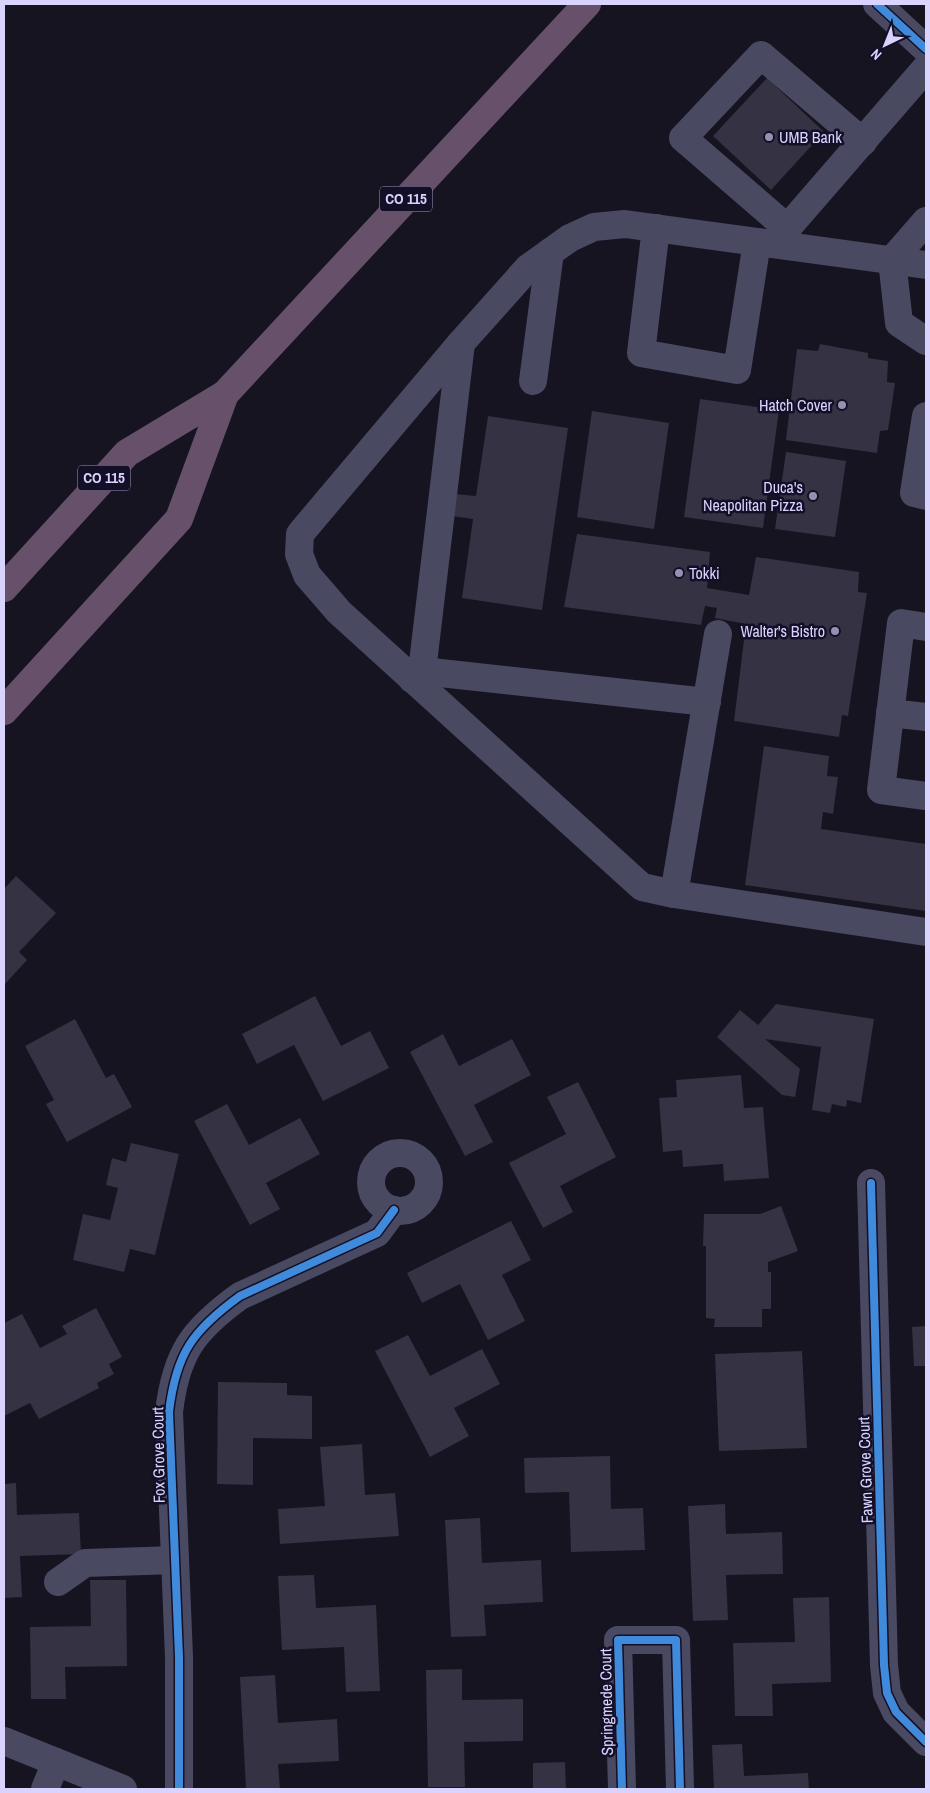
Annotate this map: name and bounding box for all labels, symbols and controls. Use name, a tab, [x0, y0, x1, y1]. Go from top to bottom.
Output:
north arrow	[860, 20, 910, 70]
text: N	[867, 45, 885, 64]
place label: UMB Bank	[779, 126, 842, 148]
marker: UMB Bank	[763, 131, 775, 143]
road number: CO 115	[380, 186, 432, 212]
place label: Hatch Cover	[759, 394, 833, 416]
marker: Hatch Cover	[836, 399, 848, 411]
road number: CO 115	[78, 466, 130, 490]
place label: Duca's Neapolitan Pizza	[703, 476, 804, 516]
marker: Duca's Neapolitan Pizza	[807, 490, 819, 502]
place label: Tokki	[689, 562, 720, 584]
marker: Tokki	[673, 567, 685, 579]
place label: Walter's Bistro	[741, 620, 825, 642]
marker: Walter's Bistro	[829, 625, 841, 637]
street label: Fox Grove Court	[146, 1406, 170, 1503]
street label: Fawn Grove Court	[852, 1416, 878, 1524]
street label: Springmede Court	[594, 1648, 618, 1756]

